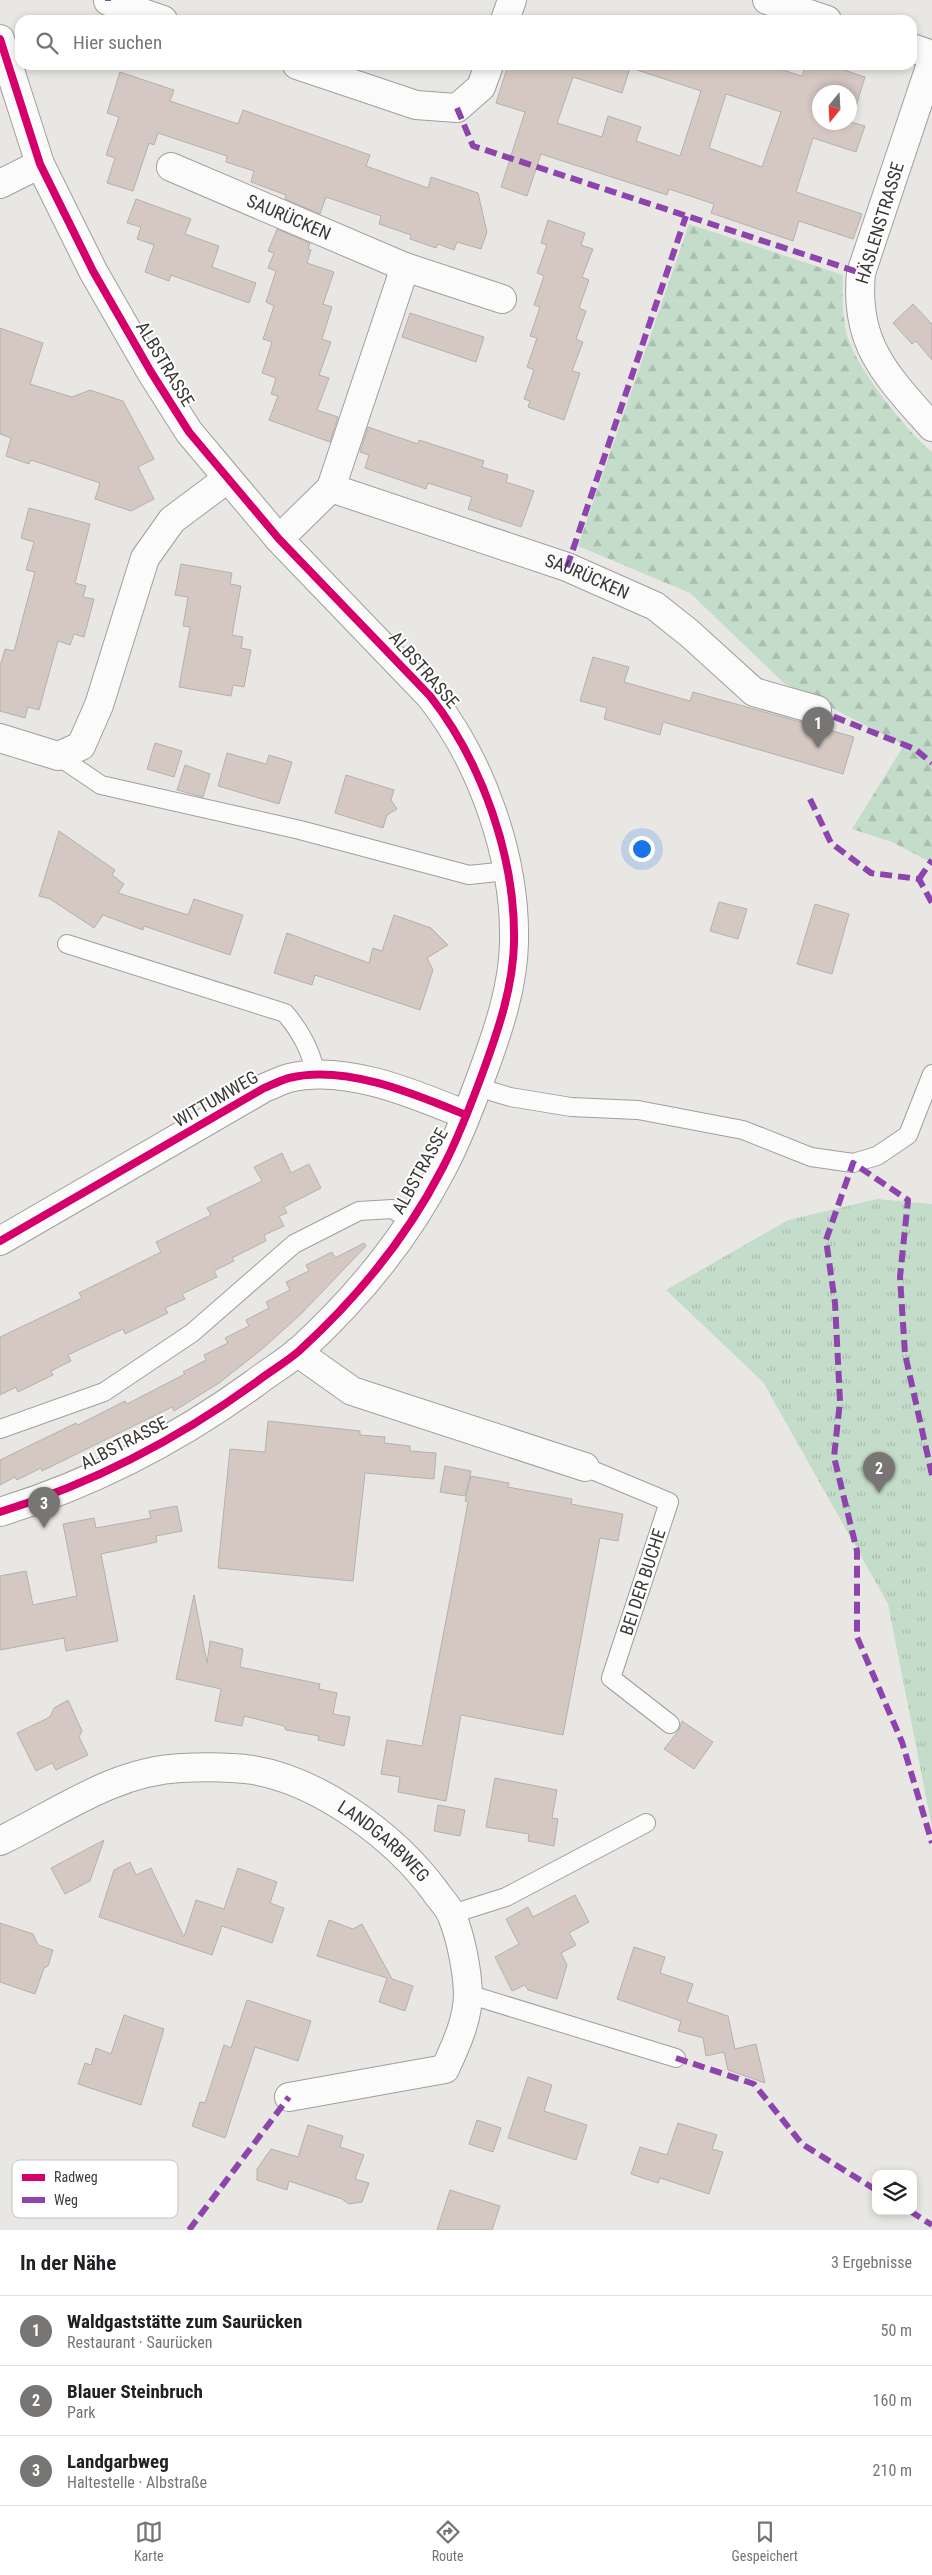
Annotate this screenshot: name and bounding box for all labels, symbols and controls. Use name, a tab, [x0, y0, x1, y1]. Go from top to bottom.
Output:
search box	[15, 15, 917, 70]
icon: search	[33, 29, 61, 57]
text: Hier suchen	[73, 31, 162, 54]
north arrow	[812, 85, 857, 130]
street label: HÄSLENSTRASSE	[851, 160, 908, 286]
street label: SAURÜCKEN	[244, 190, 334, 244]
street label: ALBSTRASSE	[132, 318, 199, 410]
street label: SAURÜCKEN	[542, 549, 633, 603]
street label: ALBSTRASSE	[385, 627, 464, 712]
pin: 1	[802, 707, 834, 748]
your location	[629, 836, 655, 862]
street label: WITTUMWEG	[170, 1066, 262, 1131]
street label: ALBSTRASSE	[387, 1124, 452, 1217]
street label: ALBSTRASSE	[77, 1412, 171, 1473]
pin: 2	[863, 1452, 895, 1493]
pin: 3	[28, 1487, 60, 1528]
street label: BEI DER BUCHE	[615, 1526, 670, 1638]
street label: LANDGARBWEG	[334, 1796, 434, 1886]
legend	[12, 2160, 178, 2218]
text: Radweg	[54, 2169, 98, 2185]
map controls	[872, 2170, 917, 2215]
button: layers	[872, 2170, 917, 2215]
text: Weg	[54, 2192, 78, 2208]
text: In der Nähe	[20, 2251, 116, 2275]
text: 3 Ergebnisse	[831, 2253, 912, 2272]
text: Waldgaststätte zum Saurücken	[67, 2310, 302, 2333]
text: 1	[32, 2321, 40, 2340]
text: 50 m	[880, 2321, 912, 2340]
text: Restaurant · Saurücken	[67, 2333, 212, 2352]
text: Blauer Steinbruch	[67, 2380, 203, 2403]
text: 2	[32, 2391, 40, 2410]
text: 160 m	[873, 2391, 912, 2410]
text: Park	[67, 2403, 96, 2422]
text: Landgarbweg	[67, 2450, 169, 2473]
text: 3	[32, 2461, 40, 2480]
text: 210 m	[873, 2461, 912, 2480]
text: Haltestelle · Albstraße	[67, 2473, 207, 2492]
tab: Karte	[134, 2518, 164, 2564]
tab: Route	[432, 2518, 464, 2564]
tab: Gespeichert	[732, 2518, 798, 2564]

